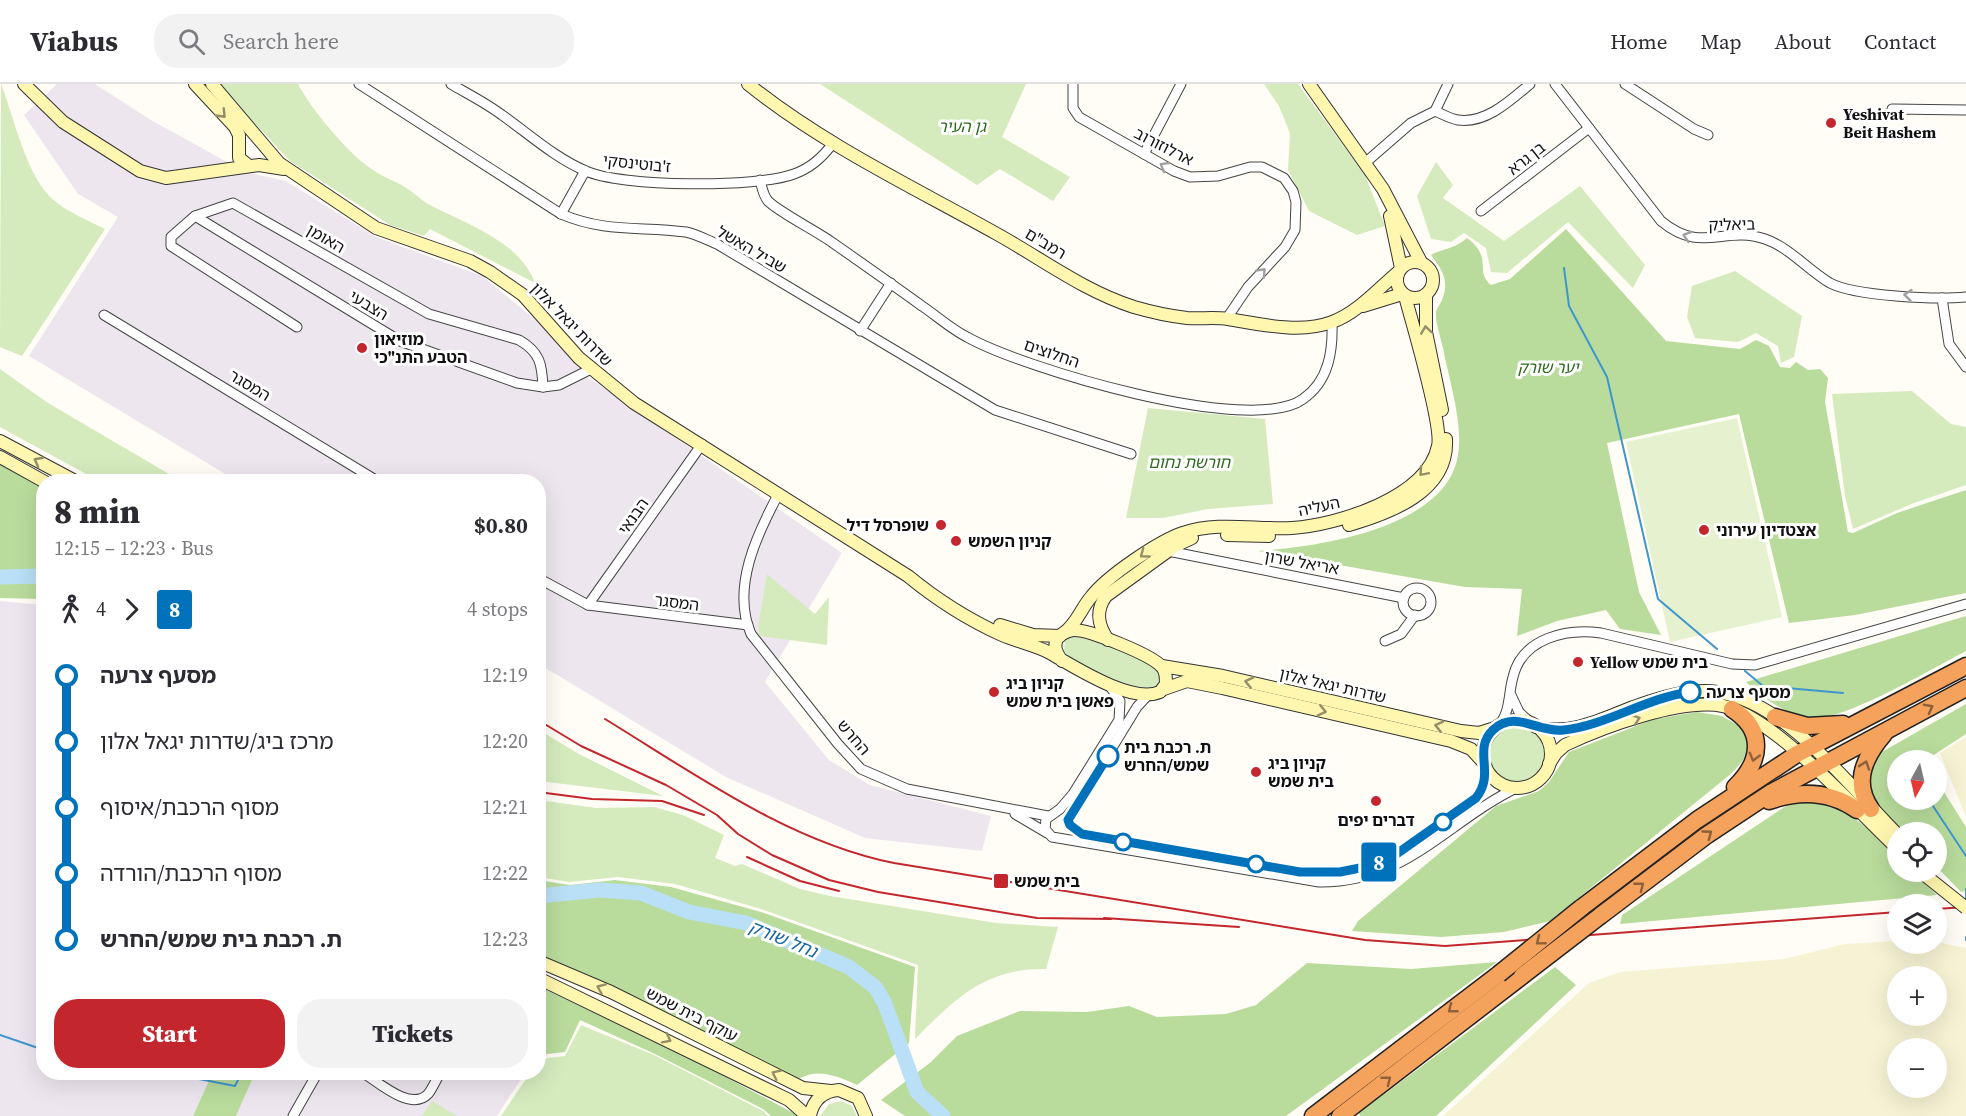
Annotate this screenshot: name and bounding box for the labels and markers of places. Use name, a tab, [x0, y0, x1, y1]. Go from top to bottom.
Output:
place label: Yeshivat Beit Hashem	[1843, 103, 1937, 143]
marker: Yeshivat Beit Hashem	[1824, 116, 1838, 130]
place label: מוזיאון הטבע התנ"כי	[374, 328, 468, 368]
marker: מוזיאון הטבע התנ"כי	[355, 341, 369, 355]
place label: שופרסל דיל	[847, 514, 929, 536]
marker: שופרסל דיל	[934, 518, 948, 532]
place label: אצטדיון עירוני	[1716, 519, 1817, 541]
marker: אצטדיון עירוני	[1697, 523, 1711, 537]
place label: קניון השמש	[968, 530, 1052, 552]
marker: קניון השמש	[949, 534, 963, 548]
place label: Yellow בית שמש	[1590, 651, 1708, 673]
marker: Yellow בית שמש	[1571, 655, 1585, 669]
place label: קניון ביג פאשן בית שמש	[1006, 672, 1114, 712]
marker: מסעף צרעה	[1679, 681, 1701, 703]
place label: מסעף צרעה	[1706, 681, 1790, 703]
marker: קניון ביג פאשן בית שמש	[987, 685, 1001, 699]
place label: ת. רכבת בית שמש/החרש	[1124, 736, 1211, 776]
marker: ת. רכבת בית שמש/החרש	[1097, 745, 1119, 767]
place label: קניון ביג בית שמש	[1268, 752, 1334, 792]
marker: קניון ביג בית שמש	[1249, 765, 1263, 779]
marker: דברים יפים	[1369, 794, 1383, 808]
place label: דברים יפים	[1337, 809, 1415, 831]
unlabelled marker	[1434, 813, 1452, 831]
unlabelled marker	[1114, 833, 1132, 851]
unlabelled marker	[1247, 855, 1265, 873]
place label: בית שמש	[1014, 870, 1080, 892]
marker: בית שמש	[992, 872, 1010, 890]

